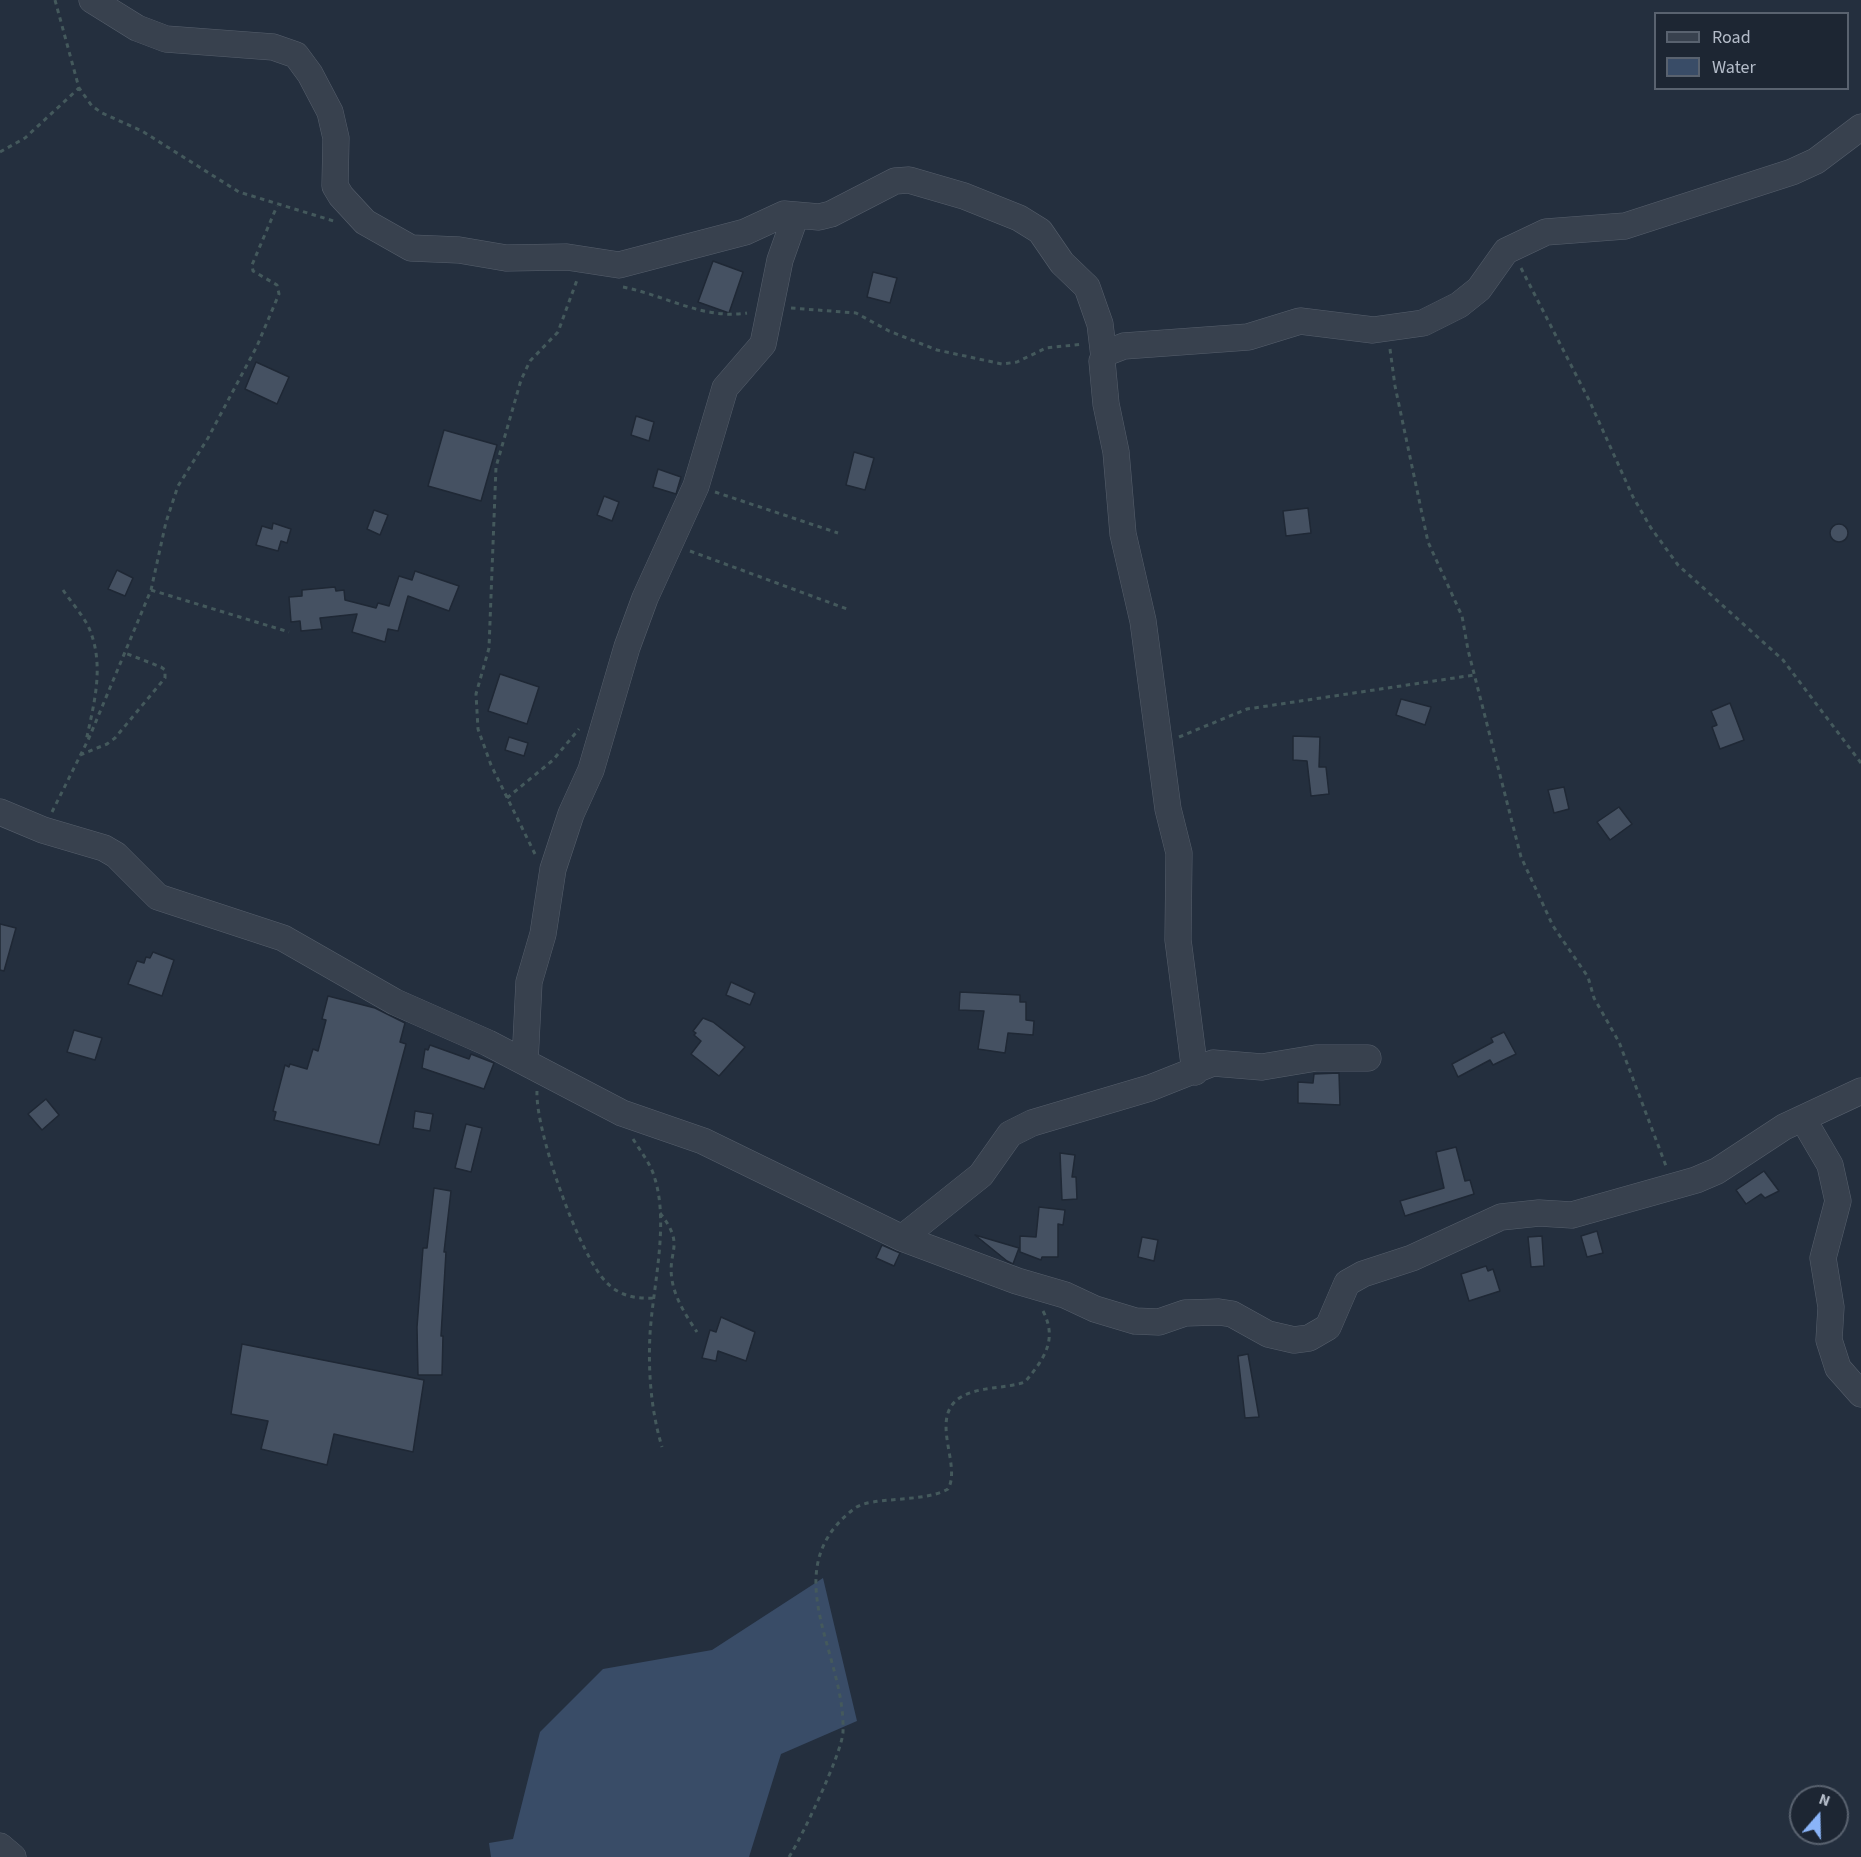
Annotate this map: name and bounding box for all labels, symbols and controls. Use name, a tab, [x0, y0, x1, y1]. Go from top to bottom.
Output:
legend	[1654, 12, 1849, 90]
text: Road	[1712, 25, 1751, 50]
text: Water	[1712, 55, 1756, 80]
north arrow	[1789, 1785, 1849, 1845]
text: N	[1816, 1788, 1833, 1812]

